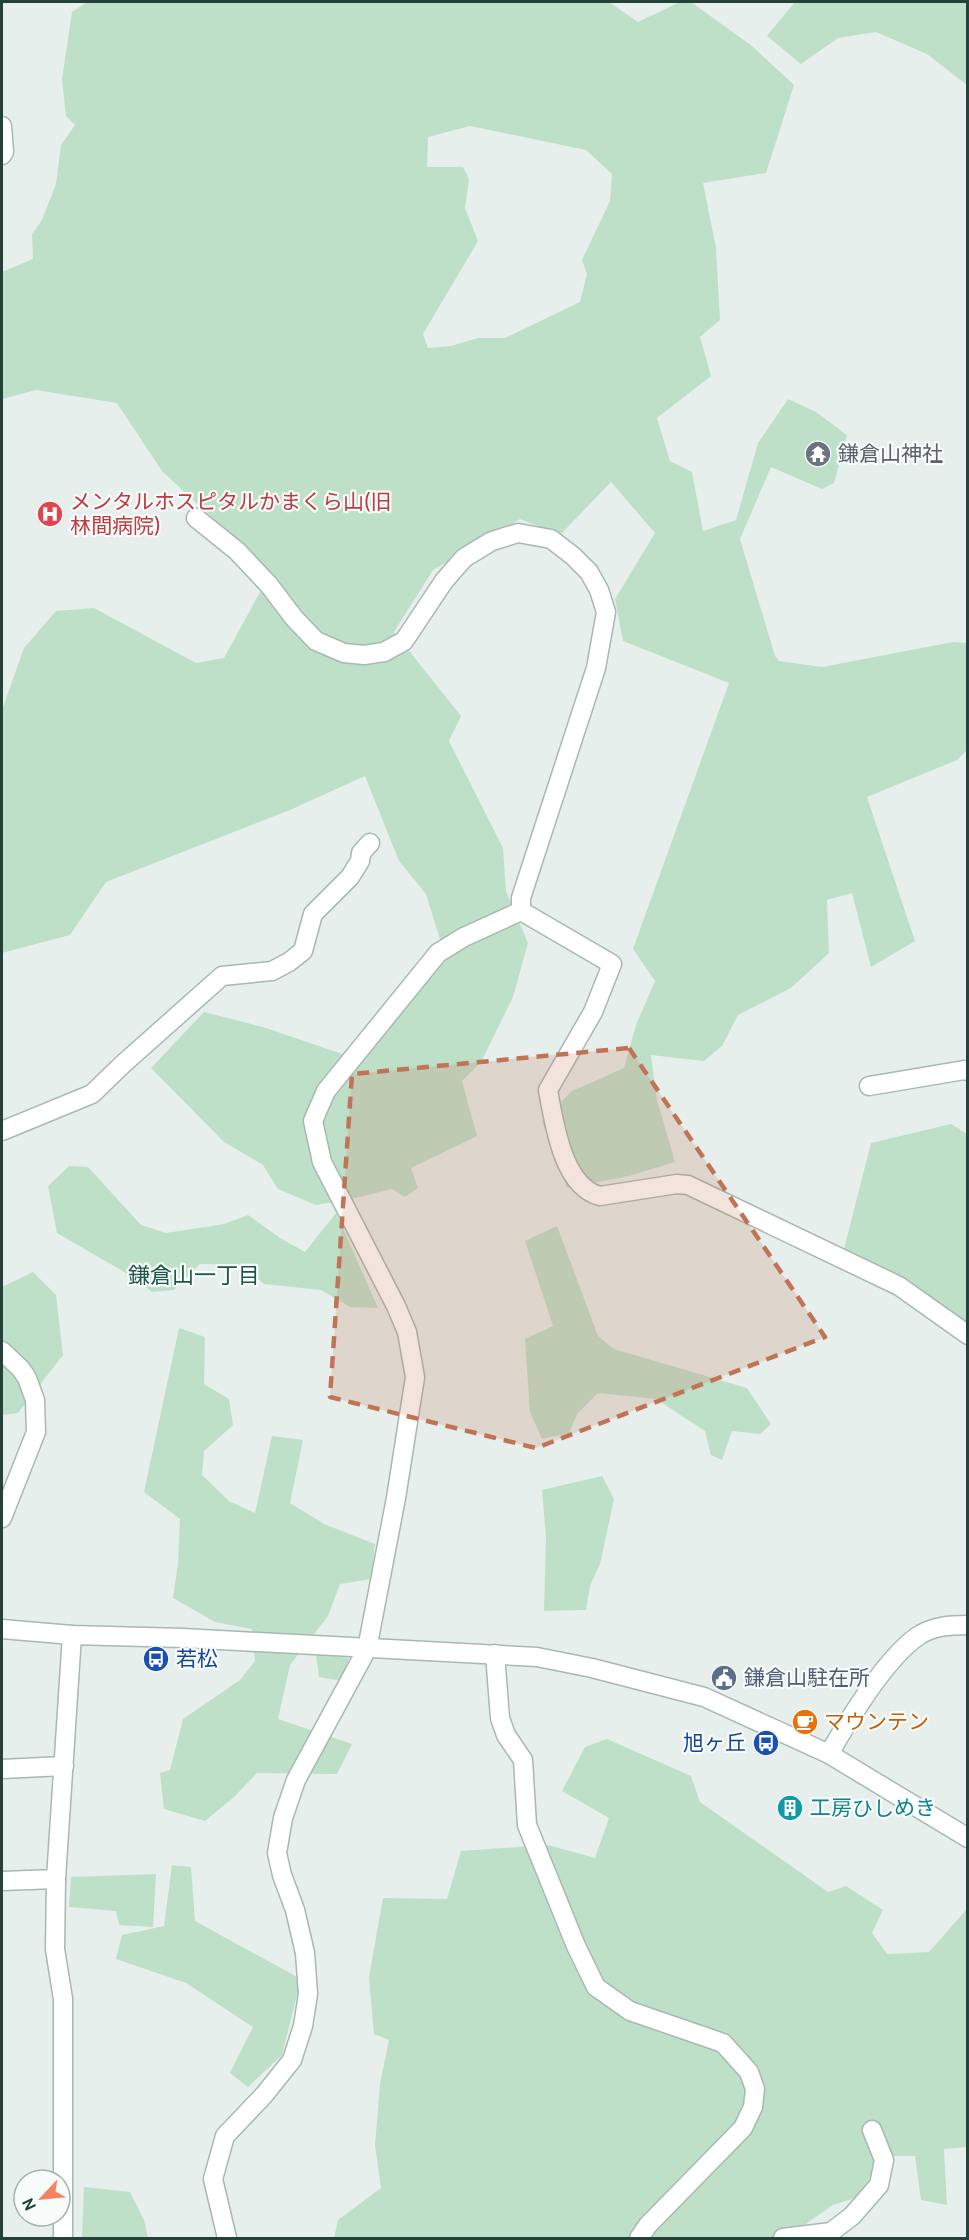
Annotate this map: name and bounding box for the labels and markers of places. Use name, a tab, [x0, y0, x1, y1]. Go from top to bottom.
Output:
temple icon: 鎌倉山神社	[803, 439, 833, 469]
place label: 鎌倉山神社	[838, 441, 943, 466]
place label: メンタルホスピタルかまくら山(旧 林間病院)	[70, 489, 392, 538]
hospital icon: メンタルホスピタルかまくら山(旧 林間病院)	[35, 499, 65, 529]
bus stop icon: 若松	[141, 1644, 171, 1674]
place label: 若松	[176, 1646, 218, 1671]
public building icon: 鎌倉山駐在所	[709, 1663, 739, 1693]
place label: 鎌倉山駐在所	[744, 1665, 870, 1690]
cafe icon: マウンテン	[790, 1707, 820, 1737]
place label: マウンテン	[824, 1709, 929, 1734]
bus stop icon: 旭ヶ丘	[751, 1728, 781, 1758]
place label: 旭ヶ丘	[683, 1730, 746, 1755]
building icon: 工房ひしめき	[775, 1793, 805, 1823]
place label: 工房ひしめき	[810, 1795, 936, 1820]

